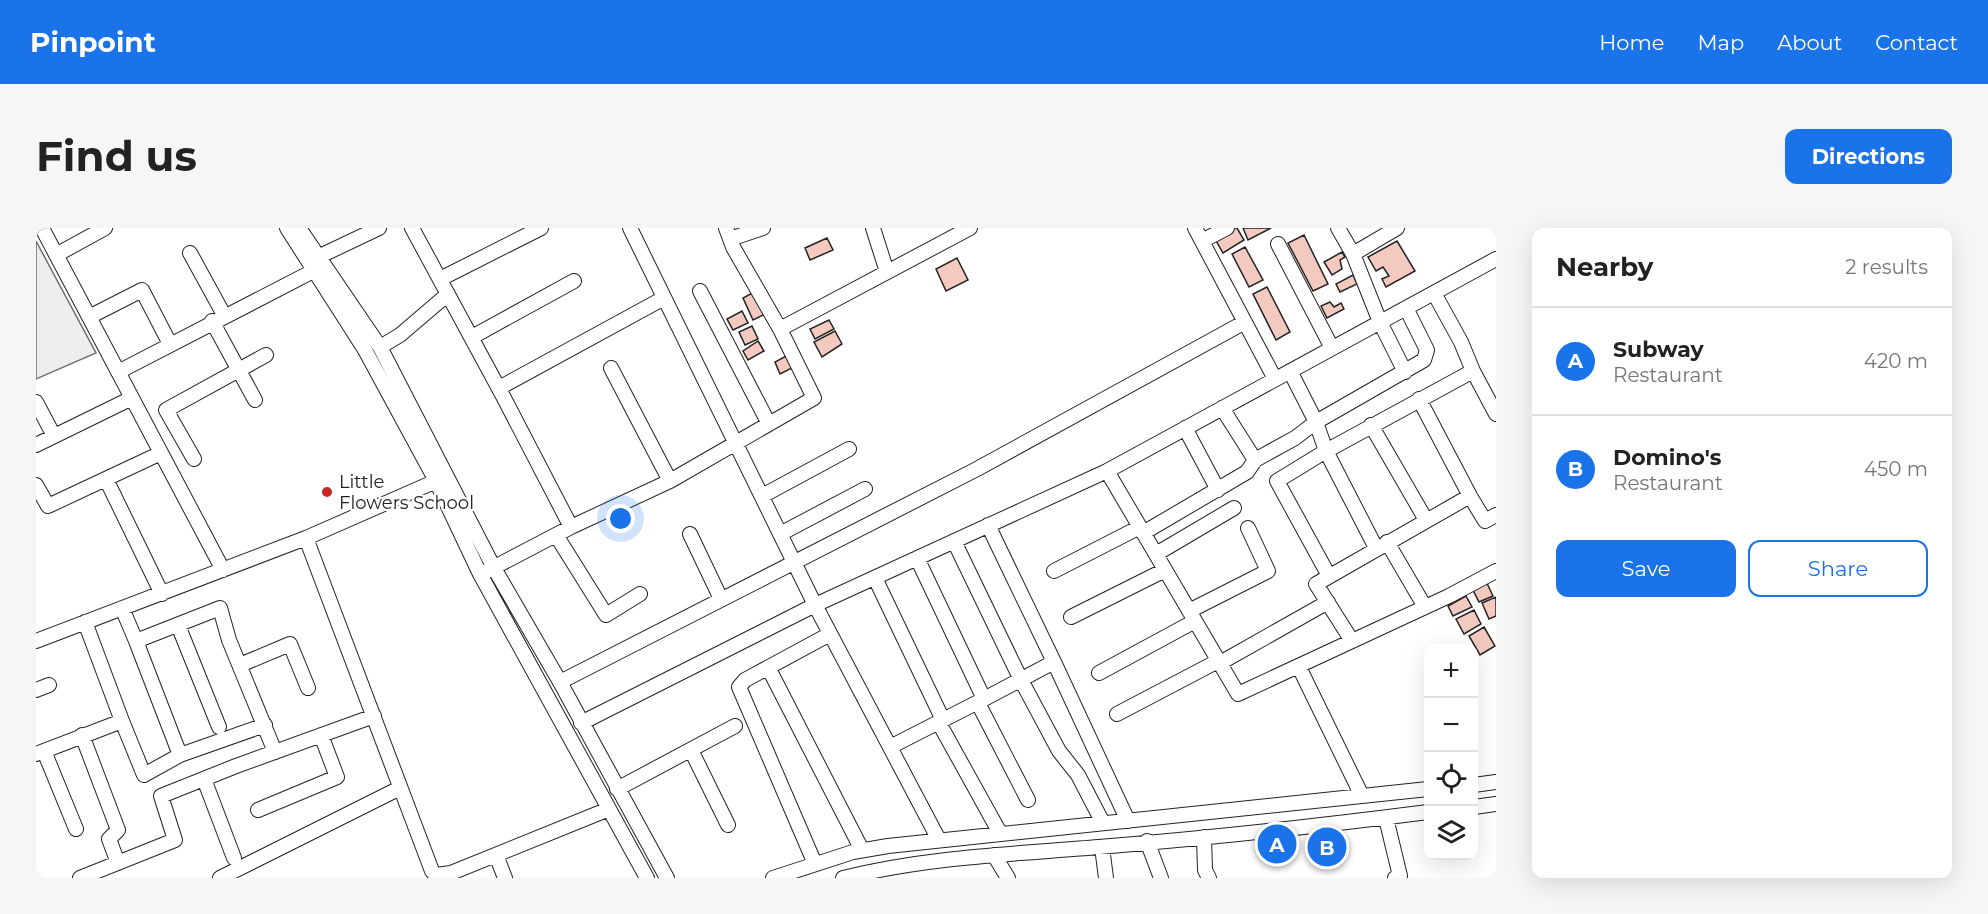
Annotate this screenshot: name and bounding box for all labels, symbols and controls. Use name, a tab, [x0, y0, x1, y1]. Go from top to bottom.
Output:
text: Pinpoint	[30, 25, 156, 59]
text: Home	[1599, 30, 1664, 55]
text: Map	[1697, 30, 1744, 55]
text: About	[1777, 30, 1842, 55]
text: Contact	[1875, 30, 1958, 55]
button: Directions	[1785, 129, 1952, 184]
text: Find us	[36, 130, 197, 182]
text: Nearby	[1556, 251, 1653, 283]
text: 2 results	[1845, 255, 1928, 279]
text: Subway	[1613, 336, 1704, 363]
text: A	[1568, 349, 1583, 373]
text: 420 m	[1864, 349, 1928, 373]
text: Restaurant	[1613, 363, 1723, 387]
text: Domino's	[1613, 444, 1721, 471]
text: B	[1568, 457, 1583, 481]
text: 450 m	[1864, 457, 1928, 481]
place label: Little Flowers School	[339, 471, 474, 514]
text: Restaurant	[1613, 471, 1723, 495]
marker: Little Flowers School	[320, 485, 334, 499]
your location	[606, 504, 635, 533]
button: Save	[1556, 540, 1736, 597]
button: Share	[1748, 540, 1928, 597]
map controls	[1424, 644, 1478, 860]
button: +	[1424, 644, 1478, 698]
button: −	[1424, 698, 1478, 752]
button: locate	[1424, 752, 1478, 806]
button: layers	[1424, 806, 1478, 860]
pin: A	[1258, 822, 1296, 866]
pin: B	[1308, 824, 1346, 870]

